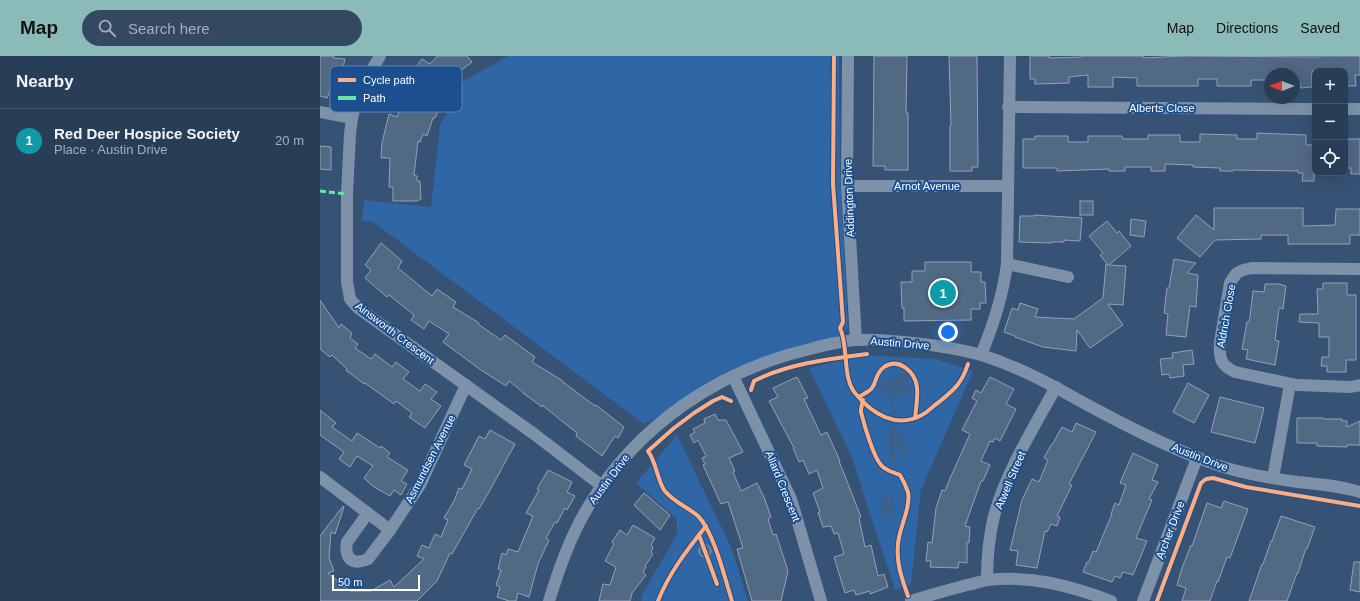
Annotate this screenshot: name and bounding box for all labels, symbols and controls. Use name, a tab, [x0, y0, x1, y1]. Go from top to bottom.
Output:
search box	[82, 10, 362, 46]
text: Map	[20, 17, 58, 38]
icon: search	[96, 17, 118, 39]
text: Search here	[128, 20, 210, 37]
text: Map	[1167, 20, 1194, 36]
text: Directions	[1216, 20, 1278, 36]
text: Saved	[1300, 20, 1340, 36]
legend	[330, 66, 462, 112]
north arrow	[1264, 68, 1300, 104]
map controls	[1312, 68, 1348, 176]
button: +	[1312, 68, 1348, 104]
text: Nearby	[16, 72, 74, 91]
text: Cycle path	[363, 74, 415, 86]
text: Path	[363, 92, 386, 104]
street label: Alberts Close	[1129, 102, 1195, 114]
button: −	[1312, 104, 1348, 140]
text: Red Deer Hospice Society	[54, 125, 240, 142]
text: 1	[25, 133, 33, 148]
text: 20 m	[275, 133, 304, 148]
button: locate	[1312, 140, 1348, 176]
text: Place · Austin Drive	[54, 142, 167, 157]
street label: Addington Drive	[842, 159, 856, 237]
street label: Arnot Avenue	[894, 180, 960, 192]
pin: 1	[930, 278, 956, 308]
street label: Aldrich Close	[1214, 283, 1238, 349]
street label: Ainsworth Crescent	[353, 300, 437, 366]
your location	[938, 322, 958, 342]
street label: Austin Drive	[870, 334, 930, 352]
street label: Asmundsen Avenue	[402, 413, 458, 505]
street label: Austin Drive	[1170, 441, 1230, 473]
street label: Allard Crescent	[763, 449, 803, 523]
street label: Atwell Street	[992, 449, 1028, 511]
street label: Austin Drive	[586, 452, 632, 506]
street label: Archer Drive	[1153, 499, 1187, 561]
scale bar	[332, 573, 420, 592]
text: 50 m	[338, 576, 362, 588]

